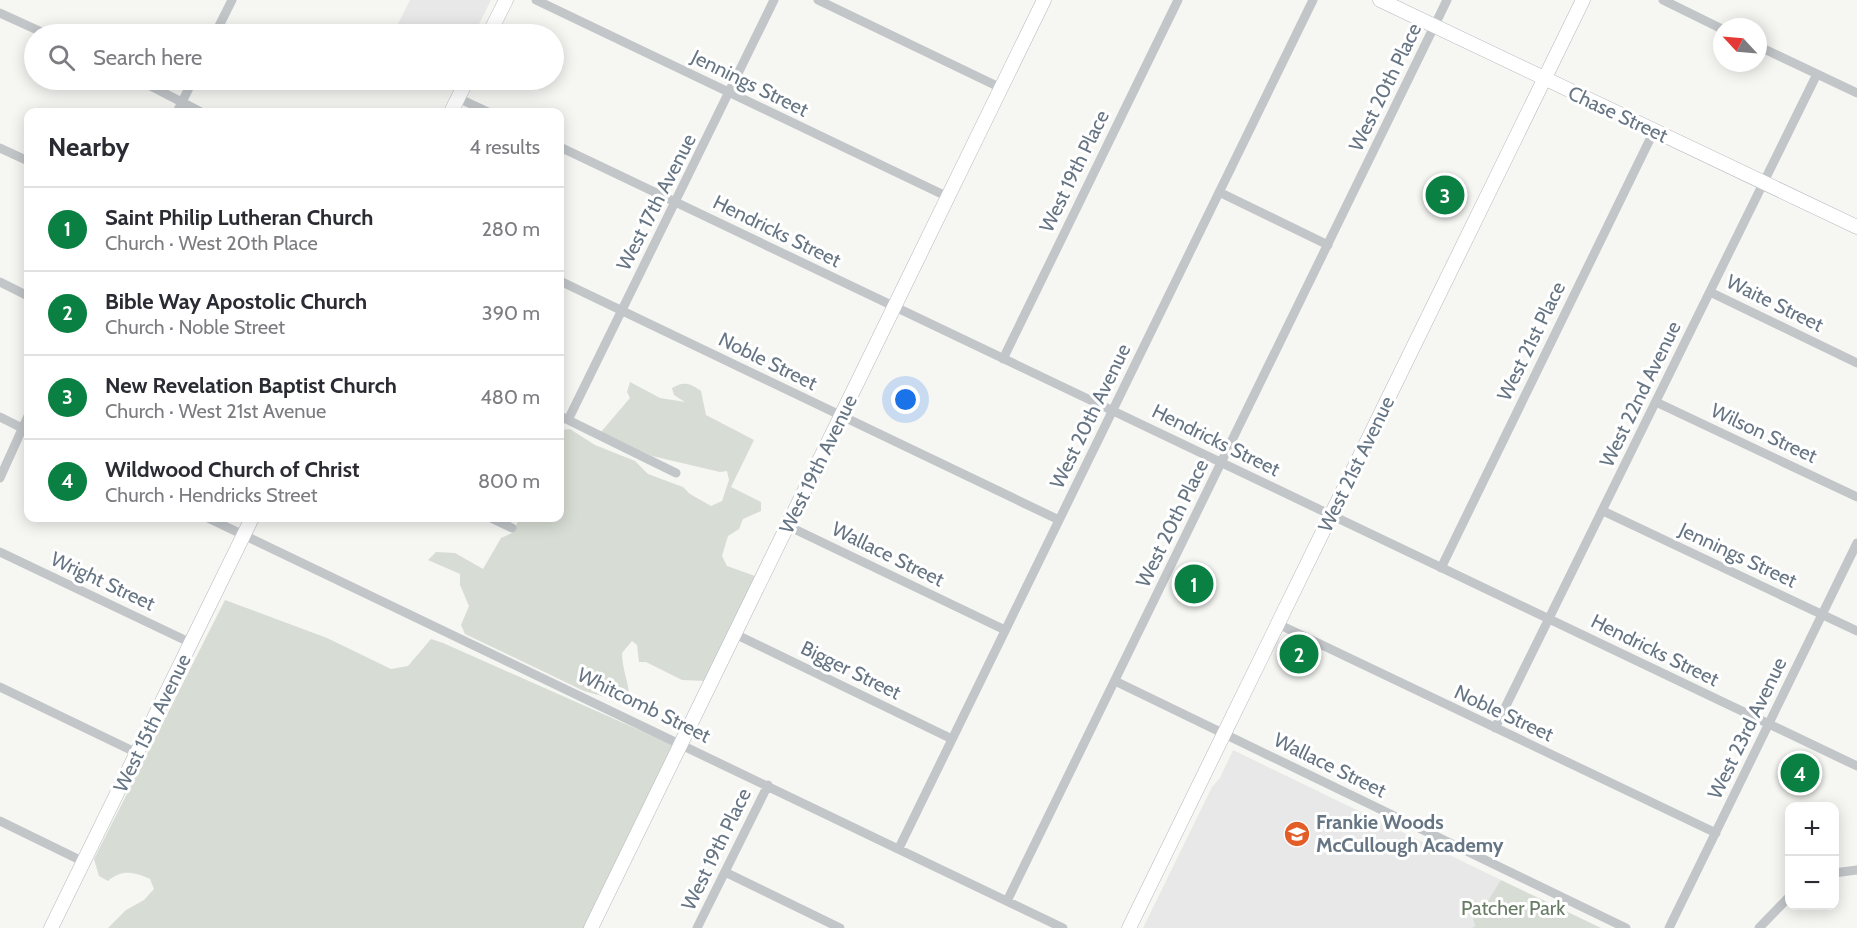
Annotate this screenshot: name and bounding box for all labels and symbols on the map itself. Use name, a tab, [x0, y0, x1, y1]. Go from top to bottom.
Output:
north arrow	[1713, 18, 1767, 72]
street label: West 20th Place	[1344, 19, 1426, 155]
street label: Jennings Street	[687, 44, 813, 122]
street label: Chase Street	[1564, 80, 1672, 148]
street label: West 19th Place	[1034, 106, 1114, 236]
street label: West 17th Avenue	[611, 130, 701, 274]
pin: 3	[1426, 172, 1464, 218]
street label: Hendricks Street	[709, 190, 845, 272]
street label: Waite Street	[1723, 269, 1828, 337]
street label: West 21st Place	[1492, 278, 1570, 404]
street label: West 22nd Avenue	[1594, 317, 1686, 471]
street label: Noble Street	[715, 327, 821, 395]
street label: West 20th Avenue	[1045, 340, 1135, 492]
your location	[891, 385, 920, 414]
street label: West 19th Avenue	[774, 391, 862, 537]
street label: West 21st Avenue	[1313, 392, 1399, 536]
street label: Wilson Street	[1707, 398, 1821, 468]
street label: Hendricks Street	[1148, 399, 1284, 481]
street label: West 20th Place	[1131, 455, 1213, 591]
street label: Wallace Street	[828, 517, 948, 592]
street label: Jennings Street	[1674, 517, 1801, 593]
street label: Wright Street	[47, 546, 159, 616]
pin: 1	[1174, 562, 1214, 606]
street label: Hendricks Street	[1587, 609, 1723, 691]
pin: 2	[1280, 632, 1318, 676]
street label: Bigger Street	[797, 635, 905, 705]
street label: West 15th Avenue	[108, 650, 196, 796]
street label: West 23rd Avenue	[1702, 653, 1792, 803]
street label: Whitcomb Street	[574, 662, 715, 748]
street label: Noble Street	[1451, 680, 1558, 747]
street label: Wallace Street	[1270, 728, 1390, 803]
pin: 4	[1780, 750, 1820, 796]
street label: West 19th Place	[676, 784, 756, 914]
place label: Frankie Woods McCullough Academy	[1316, 810, 1504, 857]
school or university icon: Frankie Woods McCullough Academy	[1282, 819, 1312, 849]
park label: Patcher Park	[1461, 896, 1565, 920]

